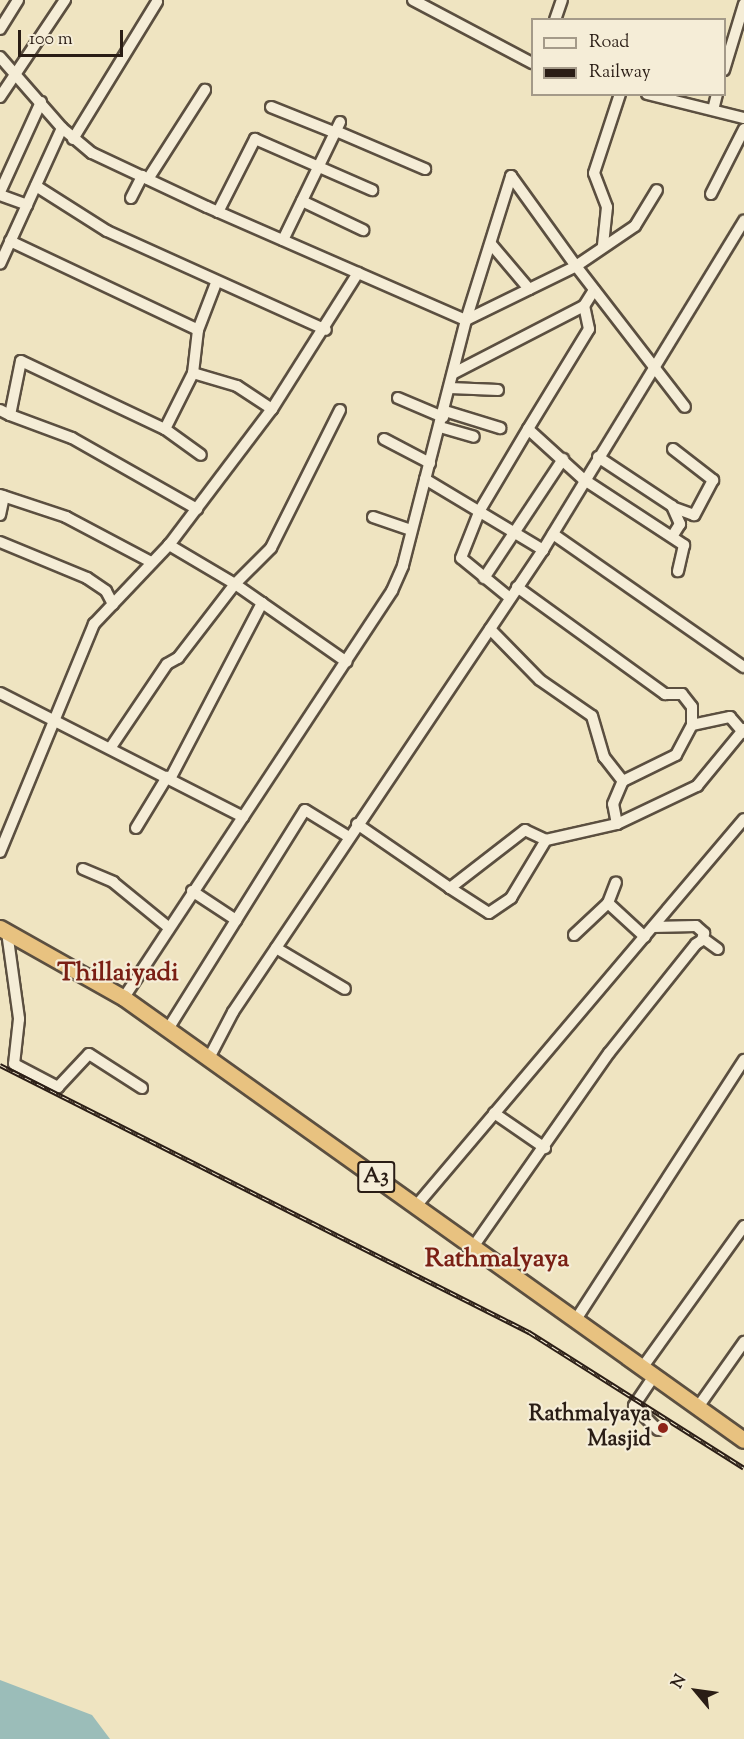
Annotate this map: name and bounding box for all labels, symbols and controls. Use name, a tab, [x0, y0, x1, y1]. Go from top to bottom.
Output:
scale bar	[21, 18, 126, 56]
legend	[531, 18, 726, 96]
text: 100 m	[29, 27, 73, 53]
text: Road	[589, 30, 629, 56]
text: Railway	[589, 60, 651, 86]
district label: Thillaiyadi	[57, 958, 179, 990]
road number: A3	[356, 1159, 395, 1195]
district label: Rathmalyaya	[425, 1244, 569, 1276]
place label: Rathmalyaya Masjid	[529, 1402, 651, 1454]
marker: Rathmalyaya Masjid	[656, 1421, 670, 1435]
north arrow	[666, 1661, 726, 1721]
text: N	[667, 1671, 693, 1693]

